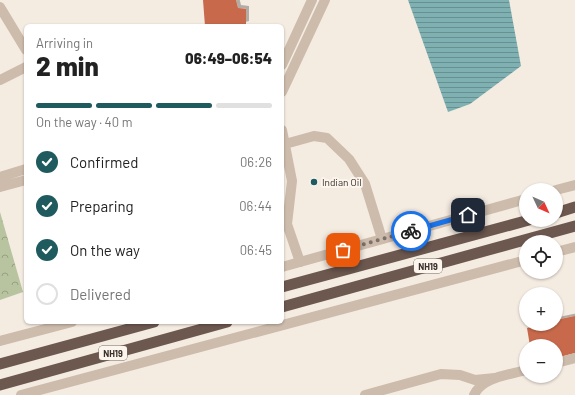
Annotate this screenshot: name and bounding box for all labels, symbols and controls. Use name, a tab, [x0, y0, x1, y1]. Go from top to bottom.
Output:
text: Arriving in	[36, 35, 93, 51]
text: 06:49–06:54	[185, 49, 272, 67]
text: 2 min	[36, 50, 99, 81]
text: On the way · 40 m	[36, 114, 132, 130]
icon: check	[36, 151, 58, 173]
text: Confirmed	[70, 153, 138, 171]
text: 06:26	[240, 154, 272, 170]
place label: Indian Oil	[322, 176, 362, 188]
marker: Indian Oil	[309, 177, 319, 187]
north arrow	[519, 183, 563, 227]
map controls	[519, 183, 563, 383]
icon: check	[36, 195, 58, 217]
text: Preparing	[70, 197, 134, 215]
text: 06:44	[239, 198, 272, 214]
pin	[451, 198, 485, 232]
icon: home	[457, 204, 479, 226]
courier	[391, 211, 431, 251]
icon: bike	[400, 220, 422, 242]
pin	[326, 233, 360, 267]
button: locate	[519, 235, 563, 279]
icon: check	[36, 239, 58, 261]
icon: bag	[332, 239, 354, 261]
text: On the way	[70, 241, 140, 259]
text: 06:45	[240, 242, 272, 258]
road number: NH19	[414, 259, 442, 273]
text: Delivered	[70, 285, 131, 303]
button: +	[519, 287, 563, 331]
button: −	[519, 339, 563, 383]
road number: NH19	[99, 346, 127, 360]

